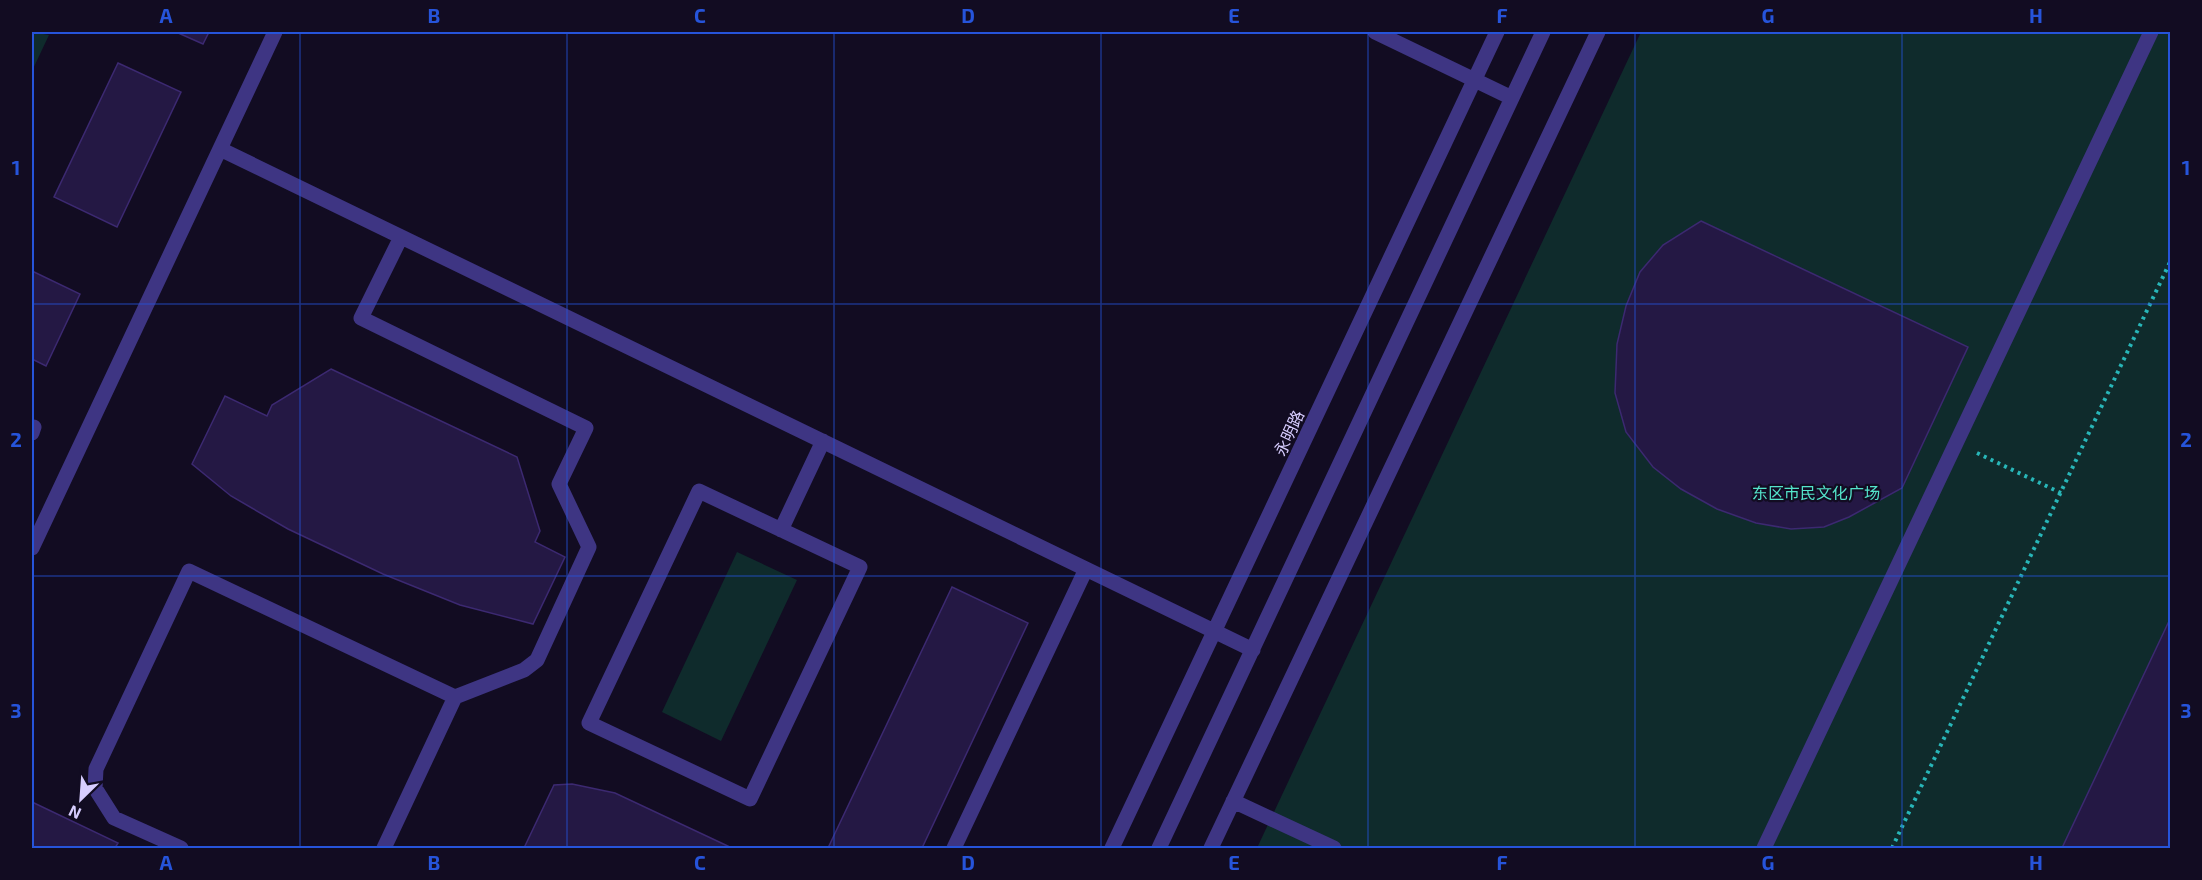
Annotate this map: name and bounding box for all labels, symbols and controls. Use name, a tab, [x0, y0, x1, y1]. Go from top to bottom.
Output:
text: A	[159, 3, 173, 27]
text: B	[428, 3, 440, 27]
text: C	[694, 3, 706, 27]
text: D	[961, 3, 975, 27]
text: E	[1228, 3, 1240, 27]
text: F	[1496, 3, 1508, 27]
text: G	[1762, 3, 1774, 27]
text: H	[2029, 3, 2043, 27]
text: 1	[12, 155, 20, 179]
text: 1	[2182, 155, 2190, 179]
street label: 永明路	[1270, 407, 1307, 459]
text: 2	[10, 427, 22, 451]
text: 2	[2180, 427, 2192, 451]
park label: 东区市民文化广场	[1752, 483, 1880, 502]
text: 3	[10, 698, 22, 722]
text: 3	[2180, 698, 2192, 722]
north arrow	[51, 769, 111, 829]
text: N	[65, 802, 84, 824]
text: A	[159, 850, 173, 874]
text: B	[428, 850, 440, 874]
text: C	[694, 850, 706, 874]
text: D	[961, 850, 975, 874]
text: E	[1228, 850, 1240, 874]
text: F	[1496, 850, 1508, 874]
text: G	[1762, 850, 1774, 874]
text: H	[2029, 850, 2043, 874]

